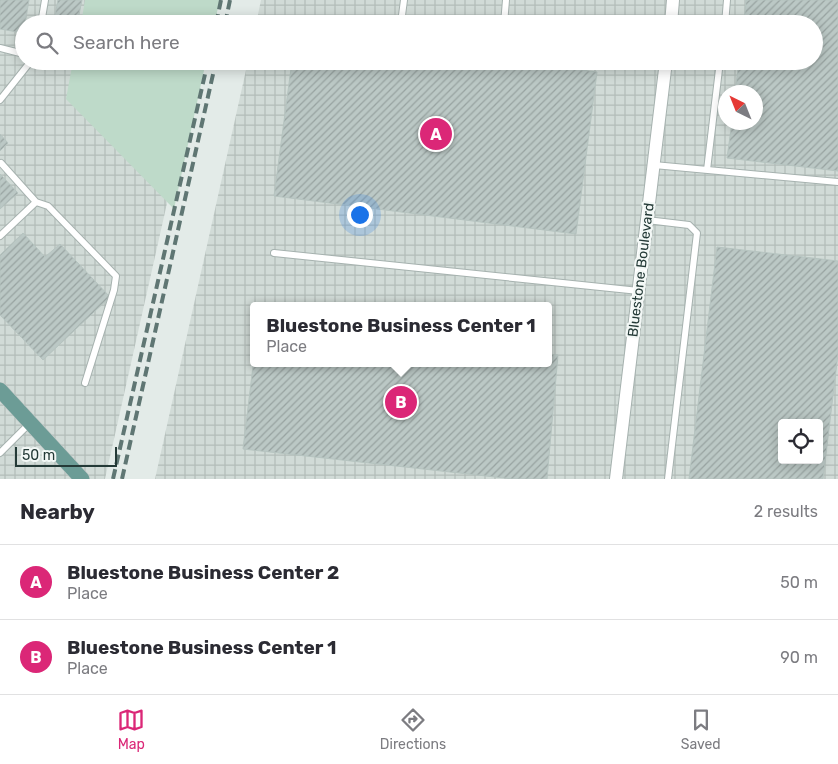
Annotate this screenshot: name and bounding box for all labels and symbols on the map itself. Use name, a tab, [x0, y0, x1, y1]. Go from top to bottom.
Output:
north arrow	[718, 85, 763, 130]
pin: A	[420, 115, 452, 153]
your location	[347, 202, 373, 228]
street label: Bluestone Boulevard	[624, 202, 658, 338]
pin: B	[385, 383, 417, 421]
scale bar	[15, 444, 118, 467]

